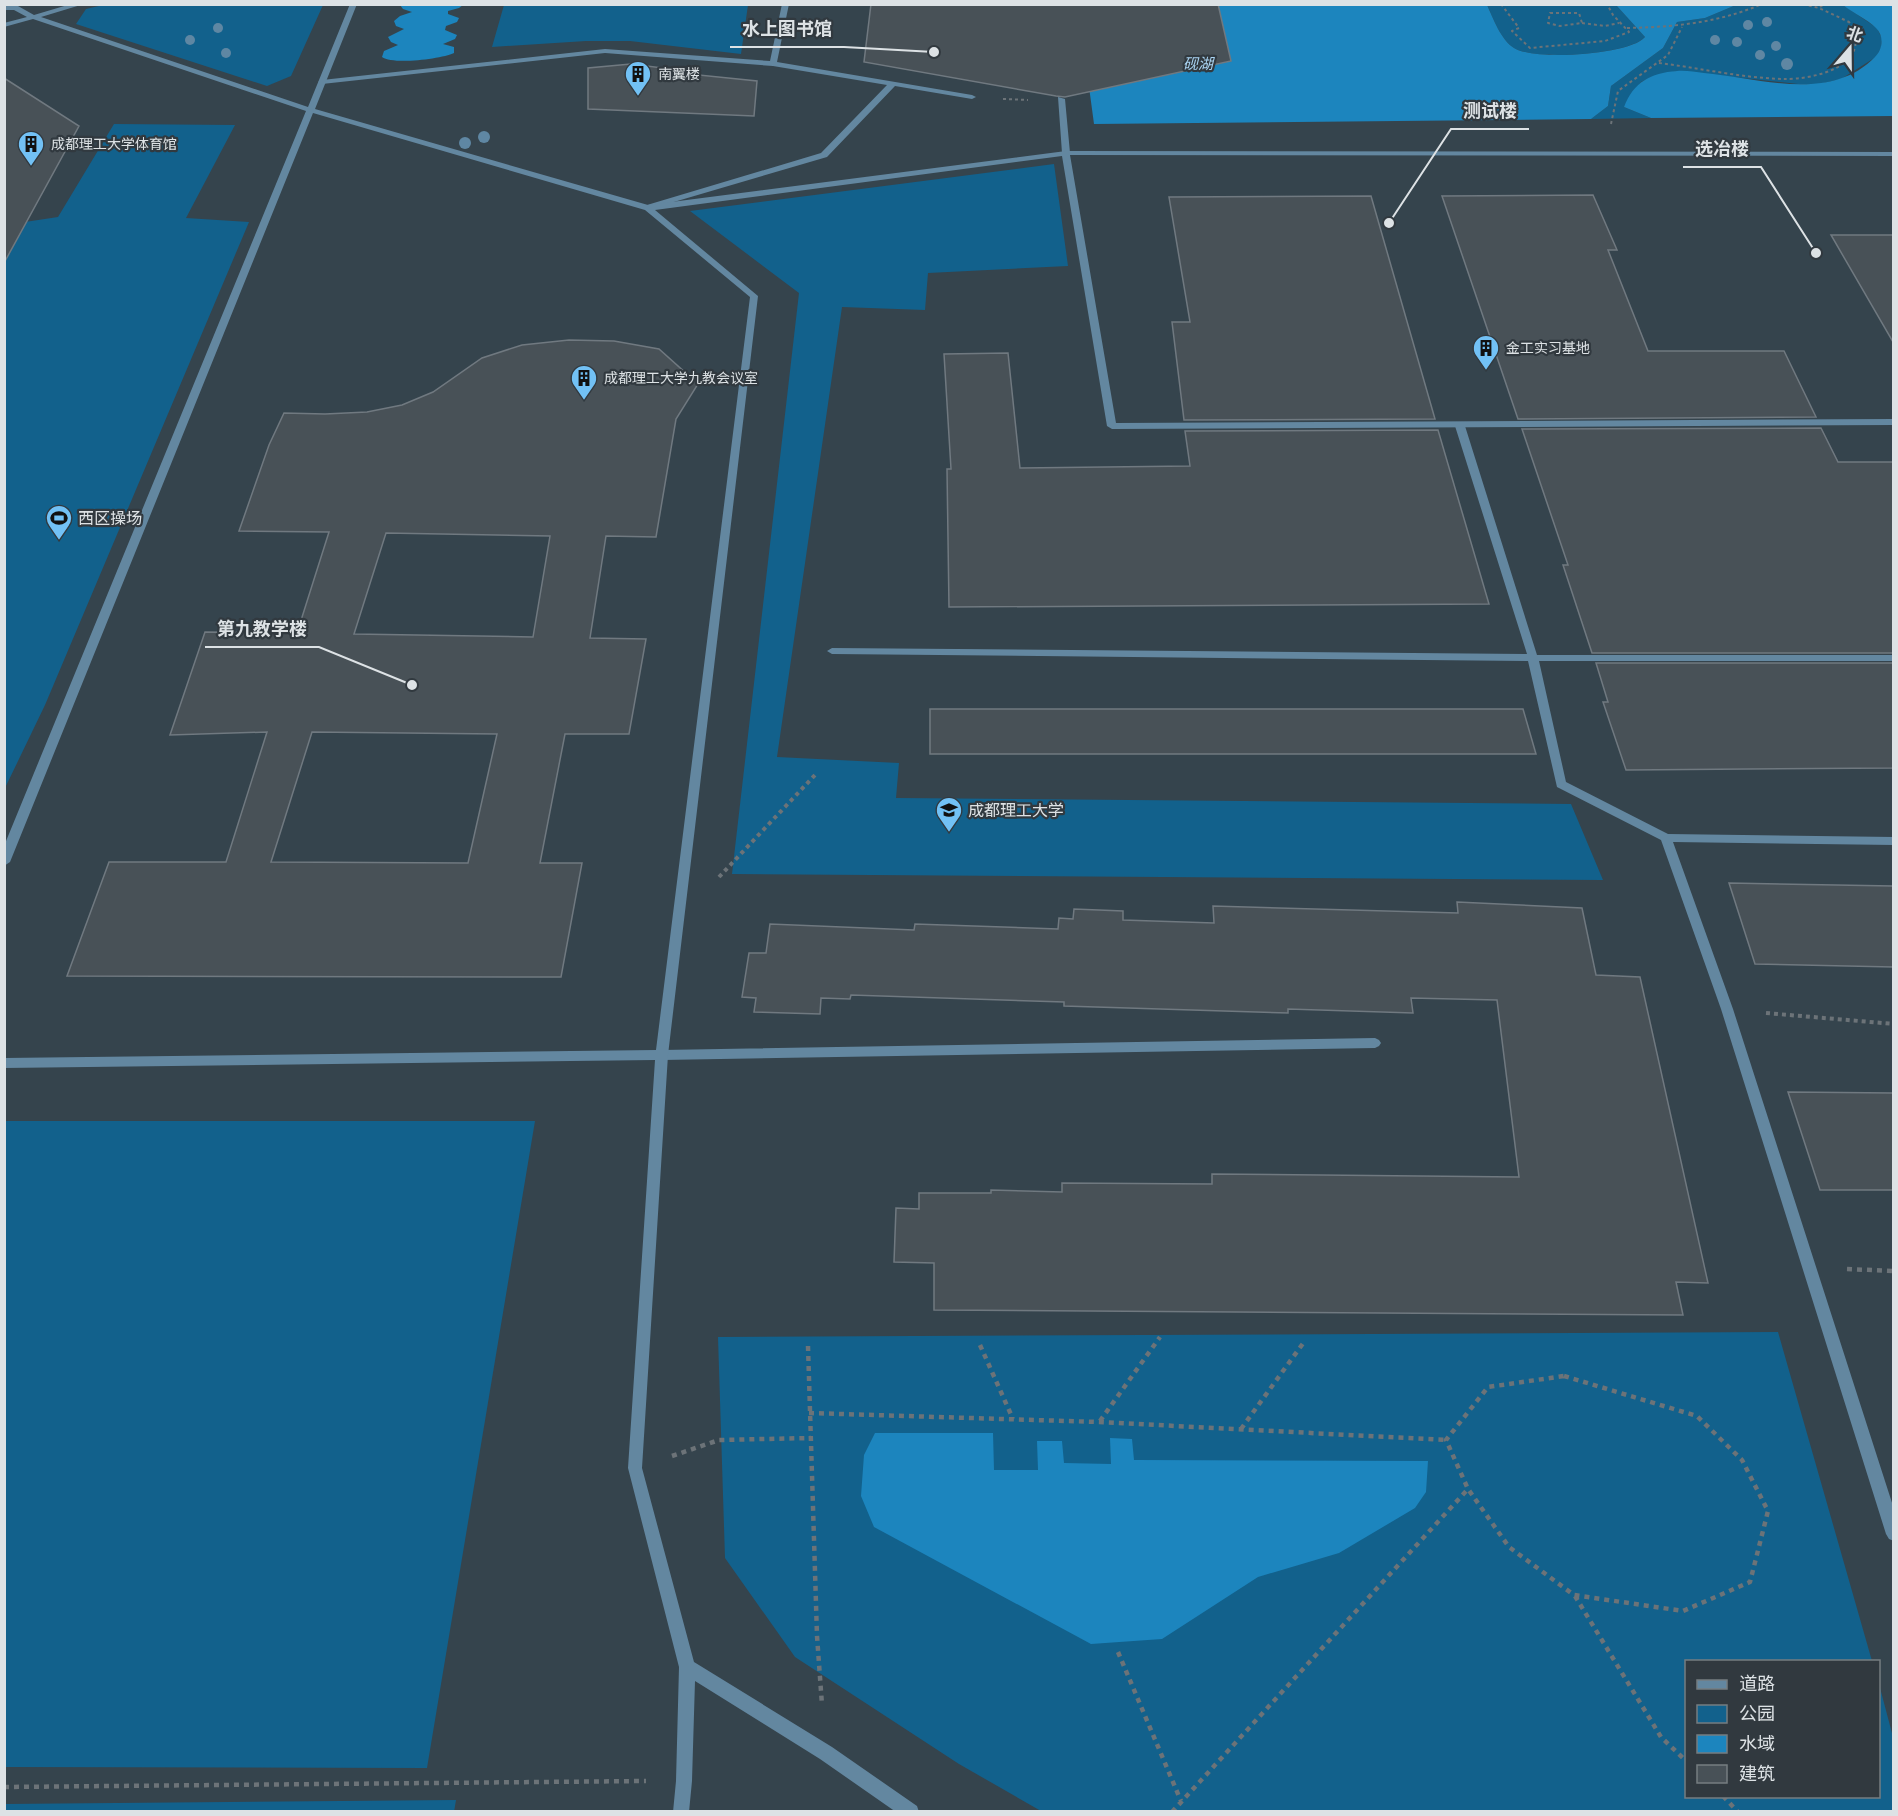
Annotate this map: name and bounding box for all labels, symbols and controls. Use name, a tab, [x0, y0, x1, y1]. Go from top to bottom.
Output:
callout: 水上图书馆	[730, 11, 844, 47]
north arrow	[1820, 18, 1880, 78]
text: 水上图书馆	[742, 19, 832, 42]
text: 北	[1844, 24, 1865, 48]
water label: 砚湖	[1183, 56, 1215, 75]
building icon: 南翼楼	[623, 59, 653, 97]
place label: 南翼楼	[658, 67, 700, 84]
callout: 测试楼	[1451, 93, 1529, 129]
text: 测试楼	[1463, 101, 1517, 124]
building icon: 成都理工大学体育馆	[16, 129, 46, 167]
callout: 选冶楼	[1683, 131, 1761, 167]
place label: 成都理工大学体育馆	[51, 137, 177, 154]
text: 选冶楼	[1695, 139, 1749, 162]
building icon: 金工实习基地	[1471, 333, 1501, 371]
place label: 金工实习基地	[1506, 341, 1590, 358]
building icon: 成都理工大学九教会议室	[569, 363, 599, 401]
place label: 成都理工大学九教会议室	[604, 370, 758, 388]
sports icon: 西区操场	[44, 503, 74, 541]
place label: 西区操场	[78, 510, 142, 530]
callout: 第九教学楼	[205, 611, 319, 647]
text: 第九教学楼	[217, 619, 307, 642]
school or university icon: 成都理工大学	[934, 795, 964, 833]
place label: 成都理工大学	[968, 802, 1064, 822]
legend	[1685, 1660, 1880, 1798]
text: 道路	[1739, 1674, 1775, 1697]
text: 公园	[1739, 1704, 1775, 1727]
text: 水域	[1739, 1734, 1775, 1757]
text: 建筑	[1739, 1764, 1775, 1787]

